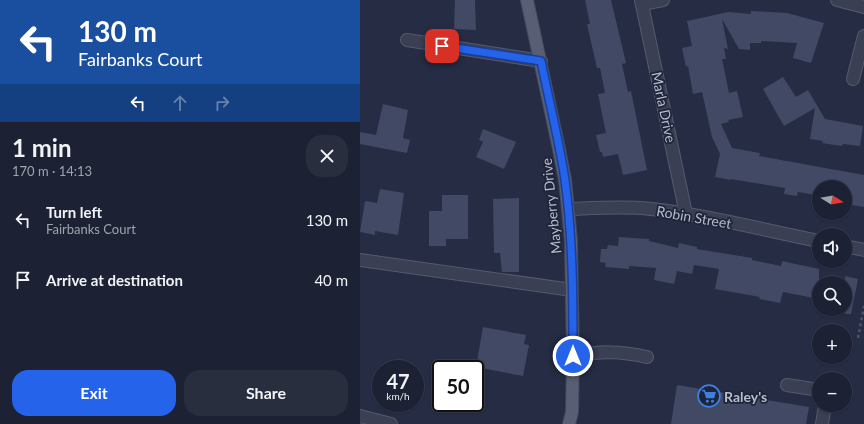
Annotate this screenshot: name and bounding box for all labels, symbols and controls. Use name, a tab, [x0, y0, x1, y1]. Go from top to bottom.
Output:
text: 130 m	[78, 14, 157, 48]
icon: left	[12, 16, 64, 68]
pin	[425, 29, 459, 63]
icon: arrive	[431, 35, 453, 57]
text: Fairbanks Court	[78, 48, 202, 70]
street label: Marla Drive	[648, 70, 680, 144]
icon: left	[127, 92, 149, 114]
icon: ahead	[169, 92, 191, 114]
icon: right	[211, 92, 233, 114]
text: 1 min	[12, 133, 72, 162]
button: close	[306, 135, 348, 177]
street label: Mayberry Drive	[538, 157, 564, 255]
text: 170 m · 14:13	[12, 163, 92, 179]
north arrow	[812, 180, 852, 220]
map controls	[812, 180, 852, 412]
street label: Robin Street	[655, 202, 733, 232]
text: Turn left	[46, 203, 102, 221]
icon: left	[12, 209, 34, 231]
text: 130 m	[306, 211, 348, 229]
text: Fairbanks Court	[46, 221, 136, 237]
button: sound	[812, 228, 852, 268]
icon: arrive	[12, 269, 34, 291]
text: Arrive at destination	[46, 271, 183, 289]
text: 40 m	[314, 271, 348, 289]
button: search	[812, 276, 852, 316]
button: +	[812, 324, 852, 364]
position arrow	[552, 335, 594, 377]
speed limit sign: 50	[432, 360, 484, 412]
text: 47	[386, 369, 410, 393]
button: Exit	[12, 370, 176, 416]
button: Share	[184, 370, 348, 416]
button: −	[812, 372, 852, 412]
supermarket icon: Raley's	[696, 383, 722, 409]
place label: Raley's	[724, 388, 767, 405]
text: km/h	[386, 390, 410, 402]

